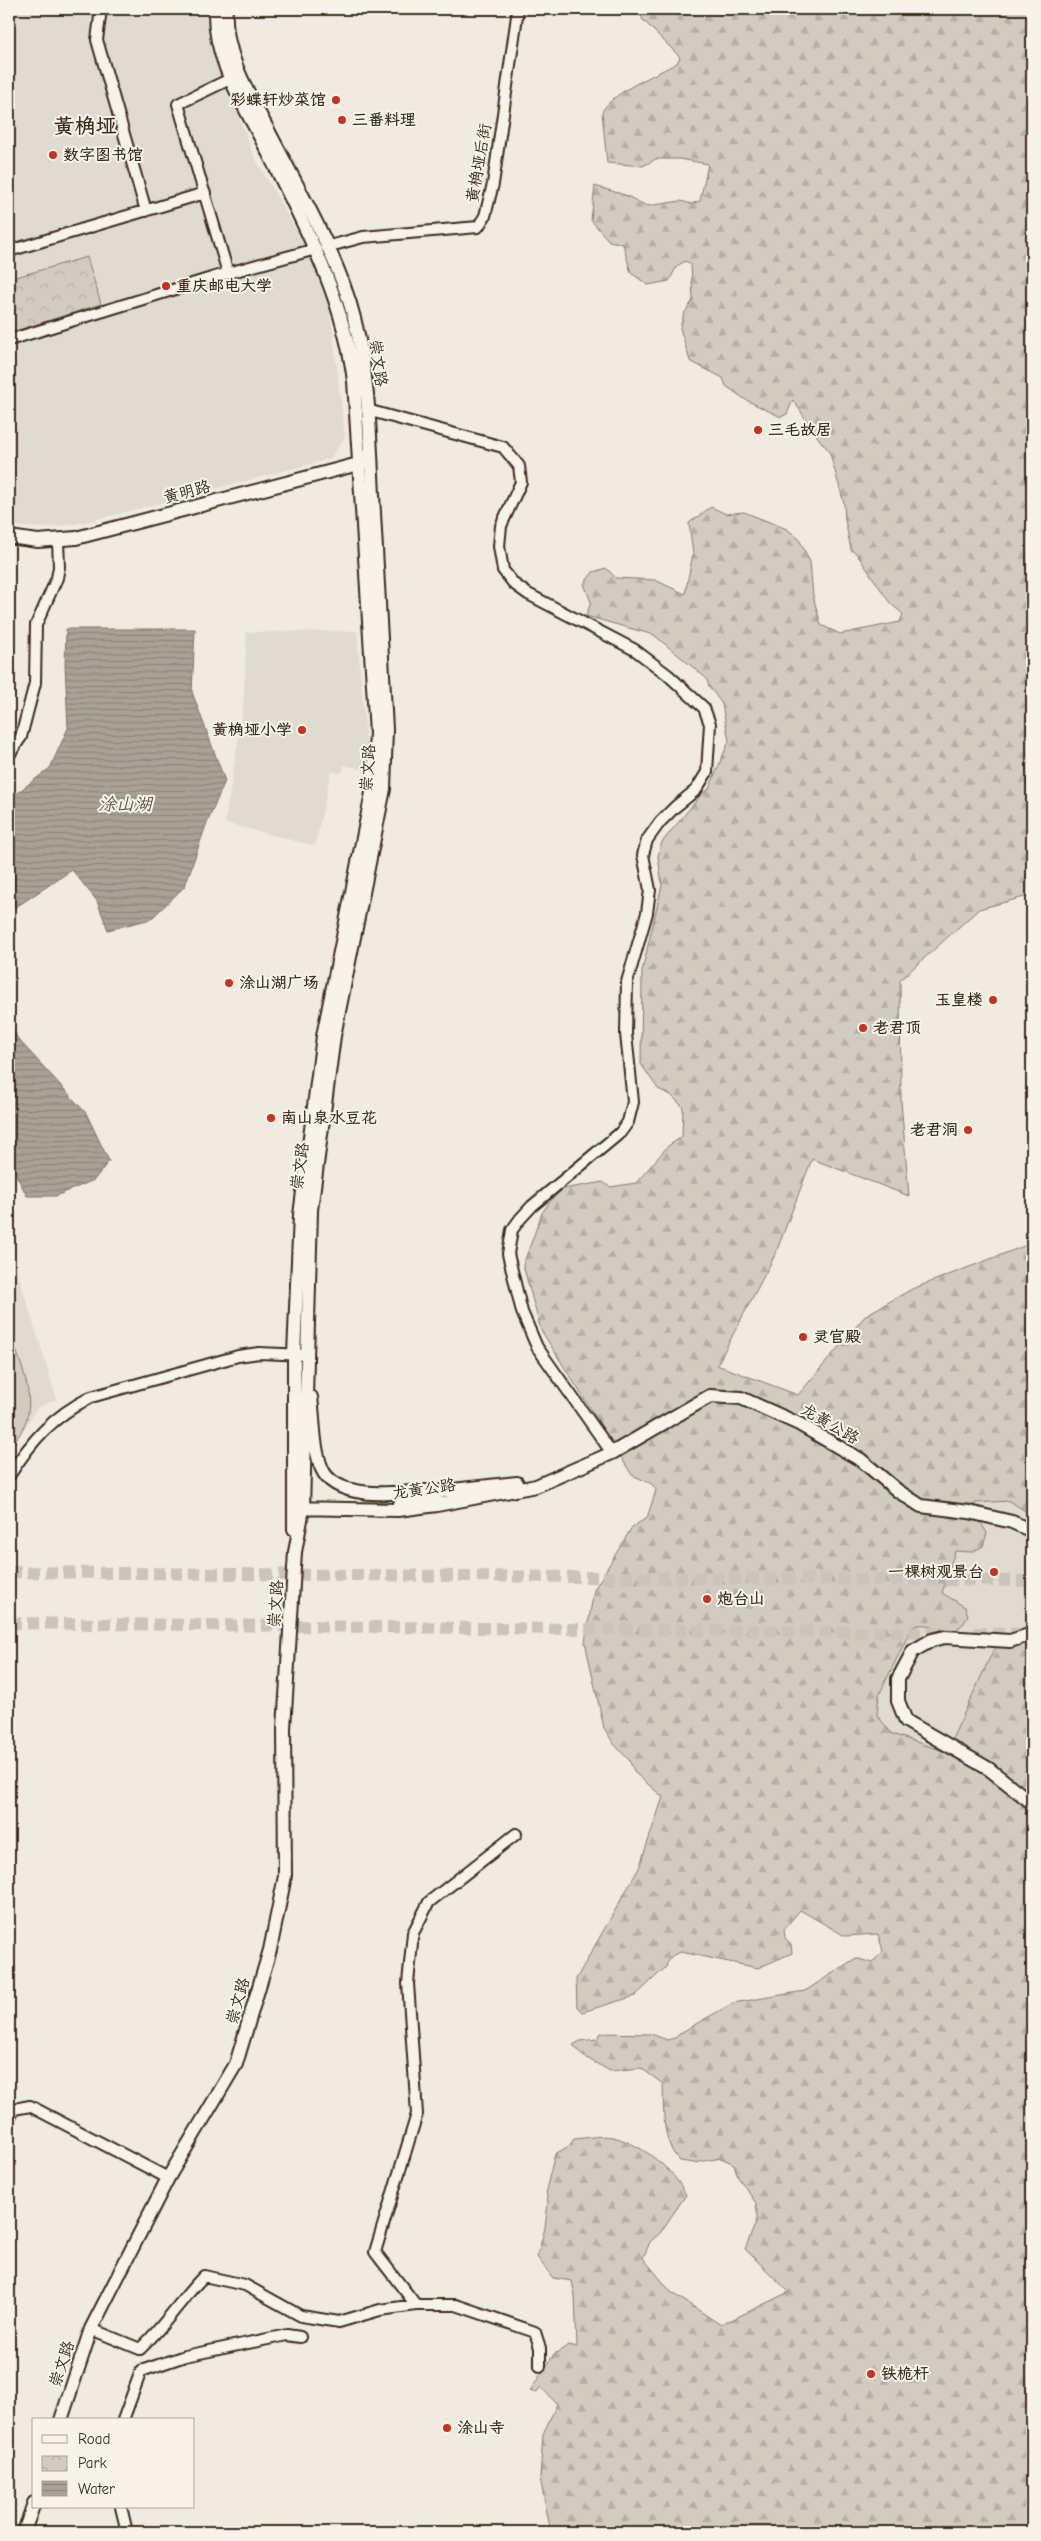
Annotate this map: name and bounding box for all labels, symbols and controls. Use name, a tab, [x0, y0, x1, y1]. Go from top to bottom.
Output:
place label: 彩蝶轩炒菜馆	[230, 91, 326, 109]
marker: 彩蝶轩炒菜馆	[330, 94, 342, 106]
place label: 三番料理	[352, 111, 416, 129]
district label: 黄桷垭	[54, 114, 117, 138]
marker: 三番料理	[336, 114, 348, 126]
street label: 黄桷垭后街	[463, 122, 495, 204]
place label: 数字图书馆	[63, 146, 143, 164]
marker: 数字图书馆	[47, 149, 59, 161]
place label: 重庆邮电大学	[176, 277, 272, 295]
marker: 重庆邮电大学	[160, 280, 172, 292]
street label: 崇文路	[366, 338, 390, 388]
place label: 三毛故居	[768, 421, 832, 439]
marker: 三毛故居	[752, 424, 764, 436]
street label: 黄明路	[161, 477, 213, 507]
place label: 黄桷垭小学	[212, 721, 292, 739]
marker: 黄桷垭小学	[296, 724, 308, 736]
street label: 崇文路	[357, 743, 379, 793]
water label: 涂山湖	[98, 794, 154, 815]
place label: 涂山湖广场	[239, 974, 319, 992]
marker: 涂山湖广场	[223, 977, 235, 989]
place label: 玉皇楼	[935, 991, 983, 1009]
marker: 玉皇楼	[987, 994, 999, 1006]
place label: 老君顶	[873, 1019, 921, 1037]
marker: 老君顶	[857, 1022, 869, 1034]
place label: 南山泉水豆花	[281, 1109, 377, 1127]
marker: 南山泉水豆花	[265, 1112, 277, 1124]
place label: 老君洞	[910, 1121, 958, 1139]
marker: 老君洞	[962, 1124, 974, 1136]
street label: 崇文路	[288, 1141, 312, 1191]
place label: 灵官殿	[813, 1328, 861, 1346]
marker: 灵官殿	[797, 1331, 809, 1343]
street label: 龙黄公路	[798, 1400, 862, 1448]
street label: 龙黄公路	[391, 1476, 457, 1502]
place label: 一棵树观景台	[888, 1563, 984, 1581]
marker: 一棵树观景台	[988, 1566, 1000, 1578]
street label: 崇文路	[265, 1579, 287, 1629]
place label: 炮台山	[717, 1590, 765, 1608]
marker: 炮台山	[701, 1593, 713, 1605]
street label: 崇文路	[223, 1975, 253, 2027]
street label: 崇文路	[46, 2338, 78, 2390]
place label: 铁桅杆	[881, 2365, 929, 2383]
marker: 铁桅杆	[865, 2368, 877, 2380]
legend	[32, 2418, 195, 2508]
place label: 涂山寺	[457, 2419, 505, 2437]
marker: 涂山寺	[441, 2422, 453, 2434]
text: Road	[78, 2430, 110, 2448]
text: Park	[78, 2454, 107, 2472]
text: Water	[78, 2480, 115, 2498]

